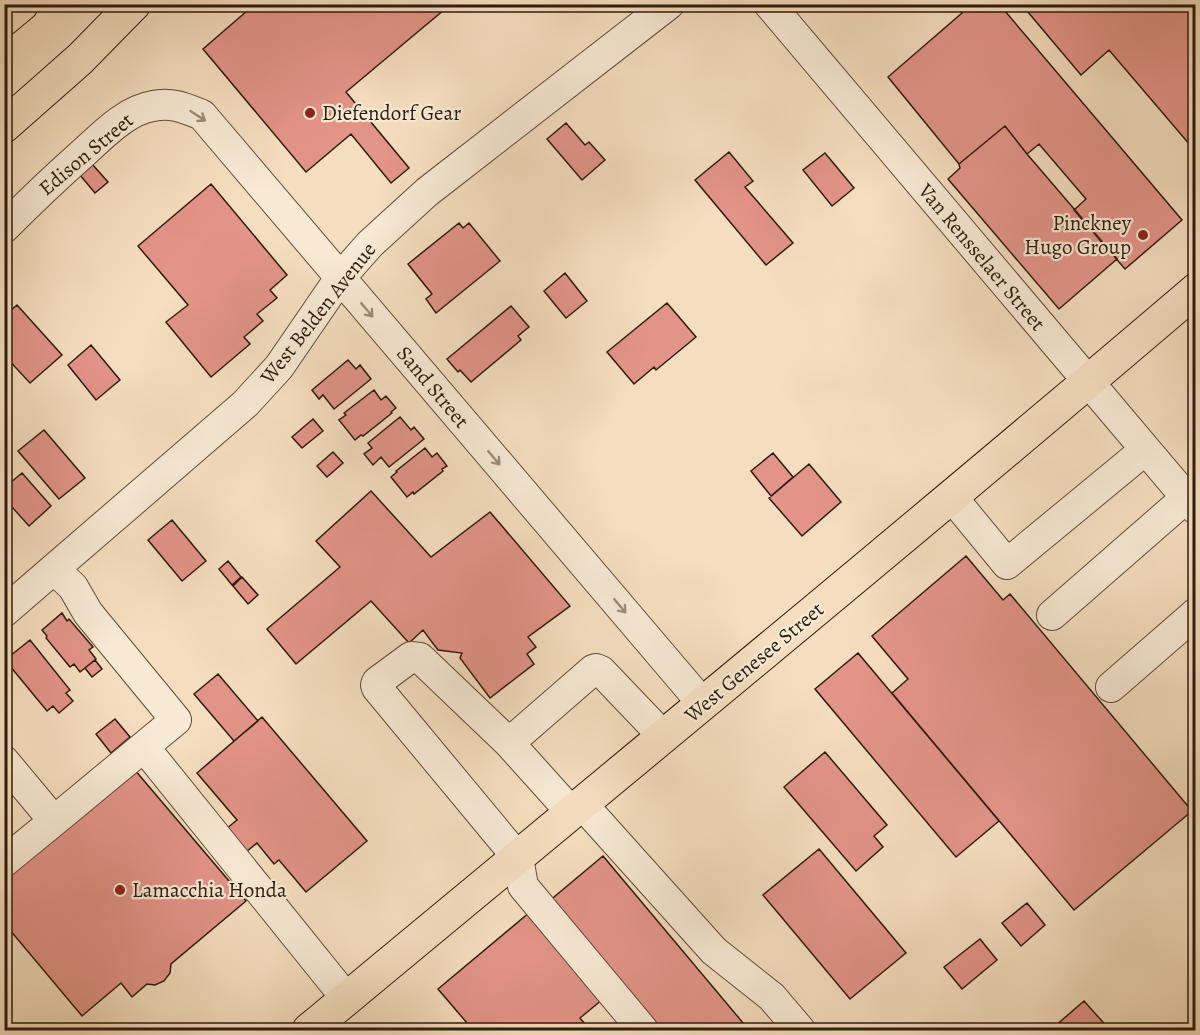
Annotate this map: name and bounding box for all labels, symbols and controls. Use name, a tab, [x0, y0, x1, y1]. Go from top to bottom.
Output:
place label: Diefendorf Gear	[322, 99, 461, 127]
street label: Edison Street	[33, 106, 139, 202]
marker: Diefendorf Gear	[303, 106, 317, 120]
one-way arrow	[190, 109, 207, 122]
street label: Van Rensselaer Street	[911, 177, 1052, 337]
place label: Pinckney Hugo Group	[1024, 209, 1132, 261]
marker: Pinckney Hugo Group	[1136, 228, 1150, 242]
street label: West Belden Avenue	[253, 236, 382, 390]
one-way arrow	[360, 302, 374, 317]
street label: Sand Street	[390, 340, 476, 434]
one-way arrow	[487, 450, 500, 466]
street label: West Genesee Street	[678, 595, 830, 729]
one-way arrow	[613, 599, 627, 614]
place label: Lamacchia Honda	[132, 876, 287, 904]
marker: Lamacchia Honda	[113, 883, 127, 897]

